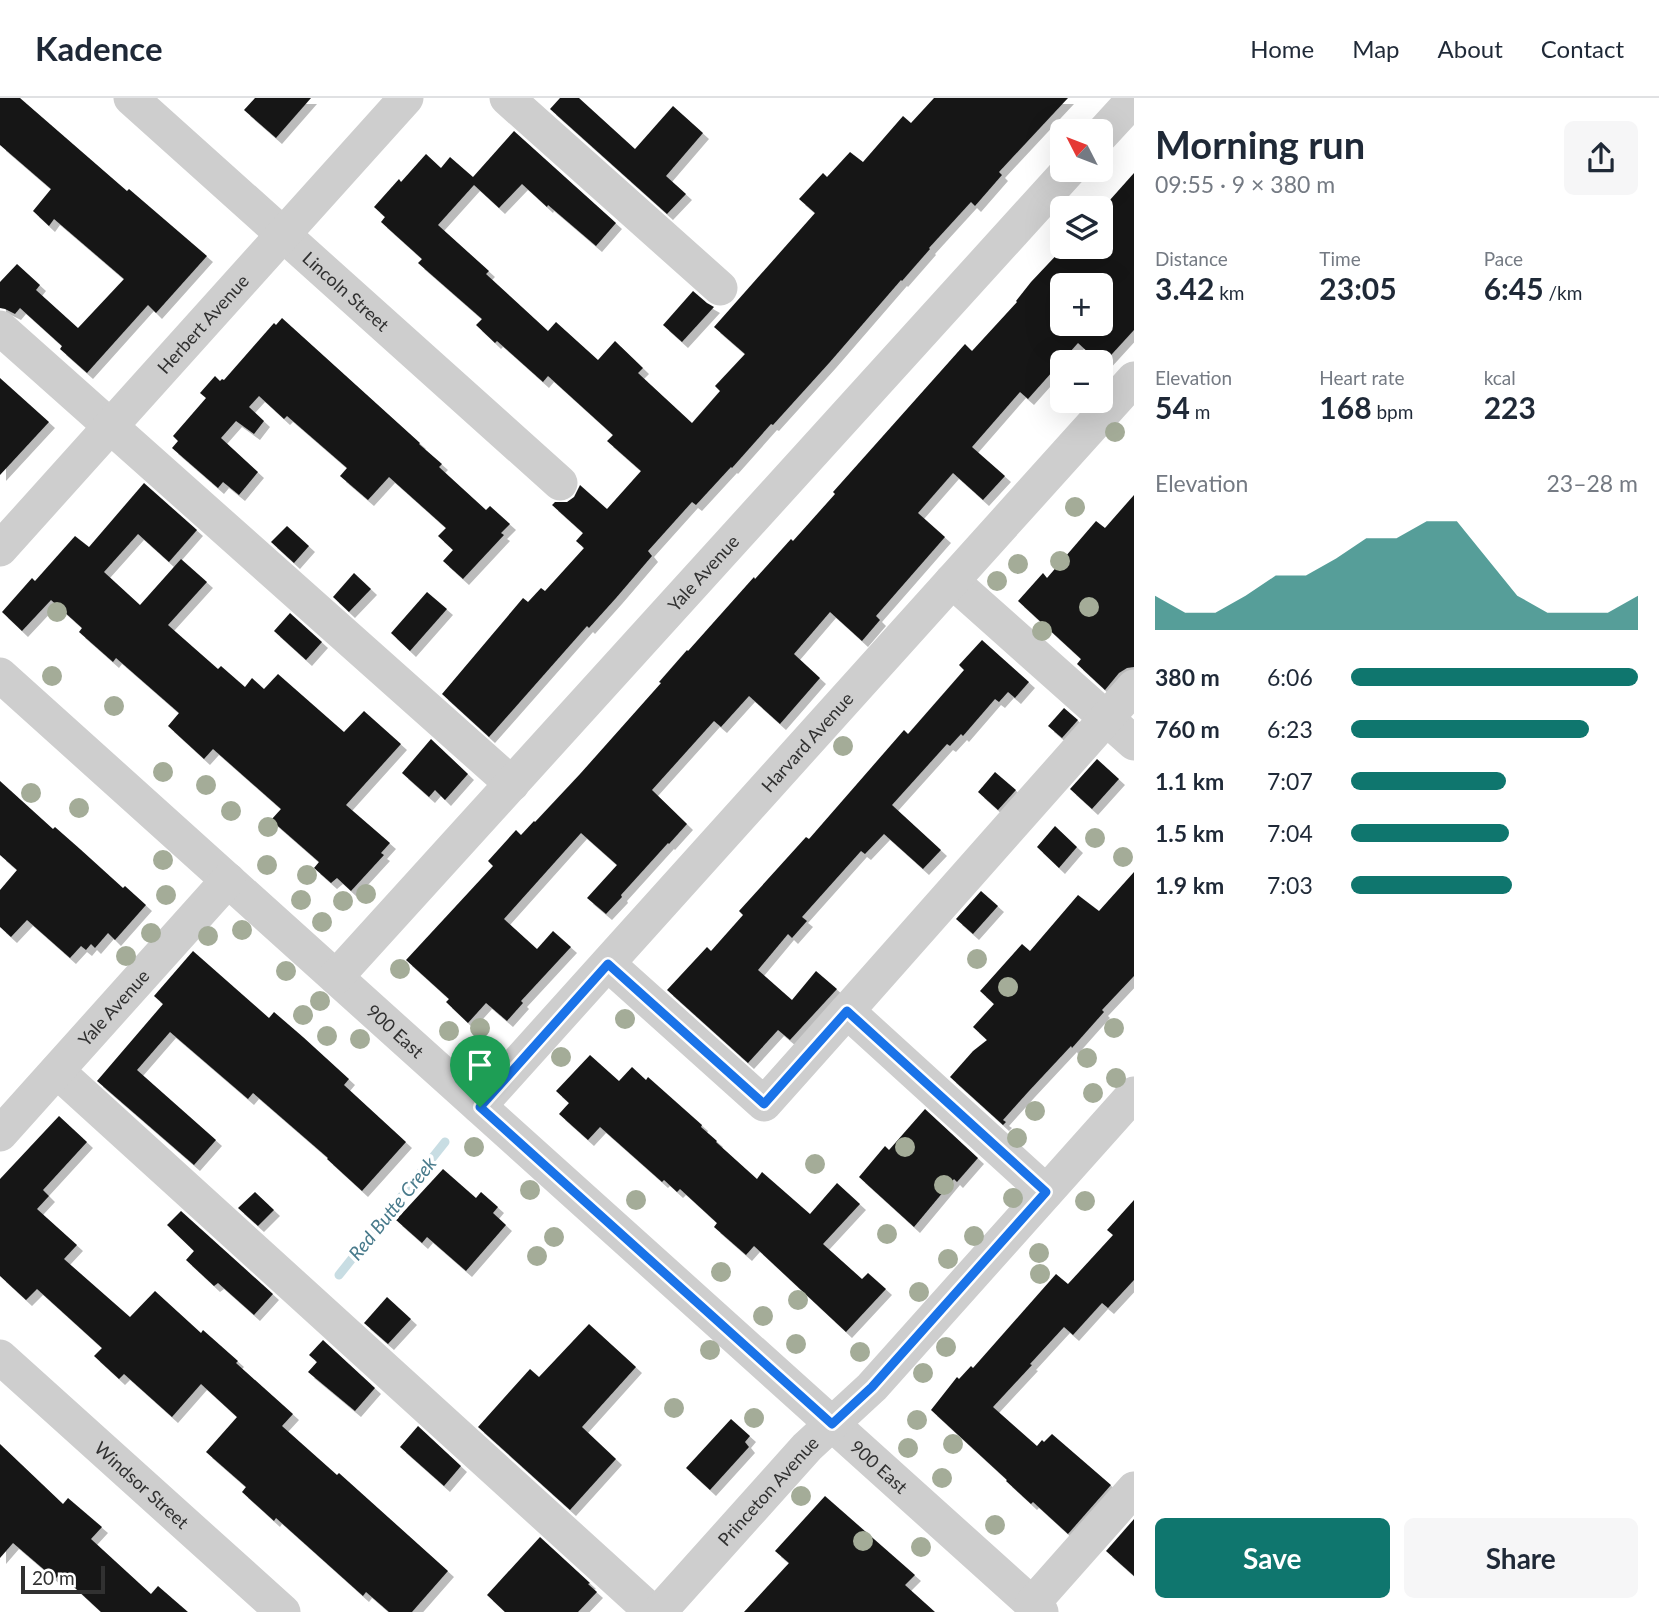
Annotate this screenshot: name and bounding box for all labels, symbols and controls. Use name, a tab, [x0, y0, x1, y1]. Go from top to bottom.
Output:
text: Kadence	[35, 28, 163, 68]
text: Home	[1250, 34, 1314, 63]
text: Map	[1352, 34, 1400, 63]
text: About	[1438, 34, 1503, 63]
text: Contact	[1541, 34, 1624, 63]
north arrow	[1050, 119, 1113, 182]
map controls	[1050, 119, 1113, 413]
text: Morning run	[1155, 121, 1365, 167]
button: share	[1564, 121, 1638, 195]
text: 09:55 · 9 × 380 m	[1155, 170, 1335, 198]
button: layers	[1050, 196, 1113, 259]
street label: Lincoln Street	[298, 247, 394, 336]
text: Distance	[1155, 247, 1228, 270]
text: Time	[1319, 247, 1361, 270]
text: Pace	[1484, 247, 1523, 270]
street label: Herbert Avenue	[152, 270, 253, 378]
text: 3.42	[1155, 270, 1214, 306]
text: 23:05	[1319, 270, 1397, 306]
text: 6:45	[1484, 270, 1544, 306]
button: +	[1050, 273, 1113, 336]
text: km	[1214, 281, 1244, 304]
text: /km	[1544, 281, 1582, 304]
button: −	[1050, 350, 1113, 413]
text: Elevation	[1155, 366, 1232, 389]
text: Heart rate	[1319, 366, 1405, 389]
text: kcal	[1484, 366, 1516, 389]
text: 54	[1155, 389, 1190, 425]
text: 168	[1319, 389, 1372, 425]
text: 223	[1484, 389, 1536, 425]
text: m	[1190, 400, 1210, 423]
text: bpm	[1372, 400, 1413, 423]
text: Elevation	[1155, 469, 1248, 497]
text: 23–28 m	[1546, 469, 1638, 497]
street label: Yale Avenue	[663, 530, 743, 616]
text: 380 m	[1155, 663, 1220, 691]
text: 6:06	[1267, 663, 1313, 691]
street label: Harvard Avenue	[756, 687, 858, 796]
text: 760 m	[1155, 715, 1220, 743]
text: 6:23	[1267, 715, 1313, 743]
text: 1.1 km	[1155, 767, 1224, 795]
text: 7:07	[1267, 767, 1313, 795]
text: 1.5 km	[1155, 819, 1224, 847]
text: 7:04	[1267, 819, 1313, 847]
text: 1.9 km	[1155, 871, 1224, 899]
text: 7:03	[1267, 871, 1313, 899]
street label: Yale Avenue	[73, 965, 154, 1050]
street label: 900 East	[362, 999, 429, 1063]
pin	[450, 1035, 510, 1107]
icon: arrive	[461, 1046, 499, 1084]
water label: Red Butte Creek	[343, 1151, 441, 1264]
street label: Princeton Avenue	[713, 1431, 823, 1550]
street label: 900 East	[846, 1435, 913, 1498]
street label: Windsor Street	[90, 1437, 194, 1533]
button: Save	[1155, 1518, 1390, 1598]
button: Share	[1404, 1518, 1638, 1598]
scale bar	[21, 1563, 105, 1595]
text: 20 m	[32, 1566, 75, 1589]

